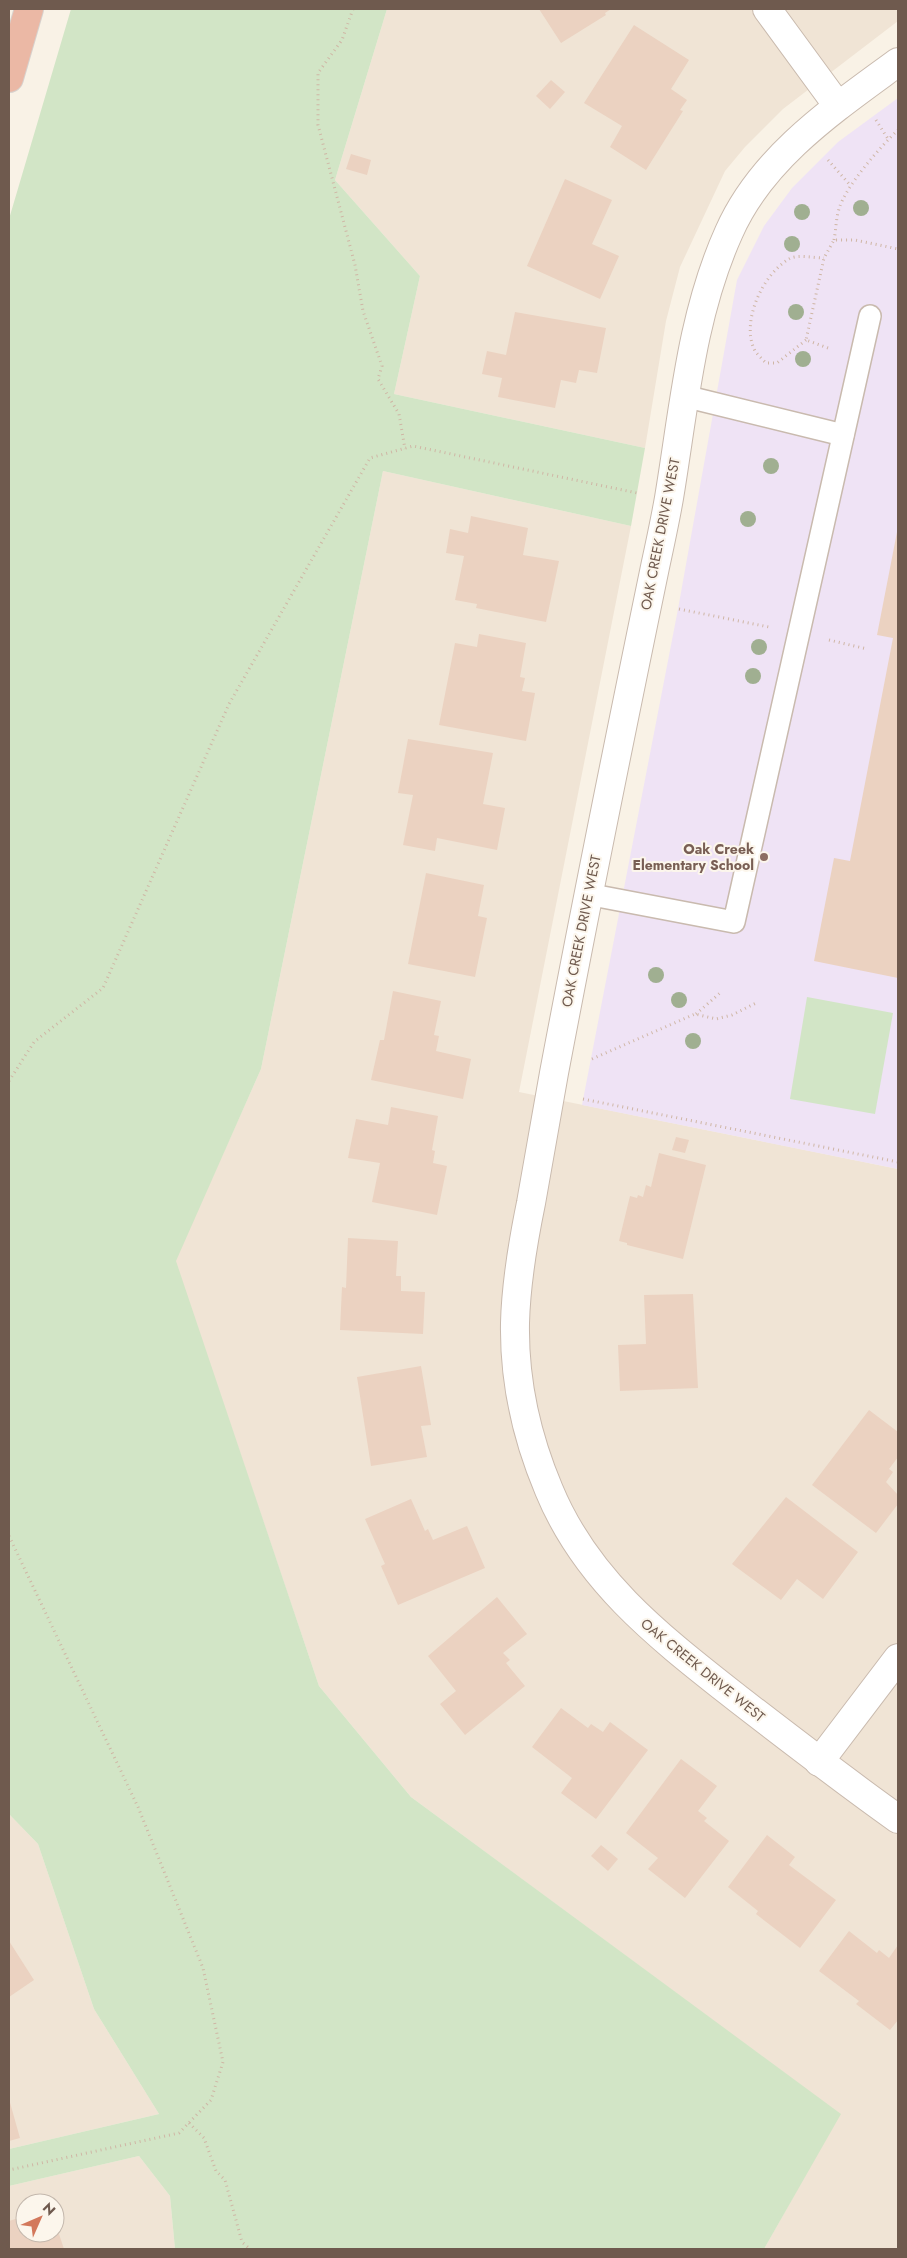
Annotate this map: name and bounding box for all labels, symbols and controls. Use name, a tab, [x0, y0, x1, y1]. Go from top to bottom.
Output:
street label: OAK CREEK DRIVE WEST	[635, 456, 685, 612]
place label: Oak Creek Elementary School	[633, 839, 754, 875]
marker: Oak Creek Elementary School	[758, 851, 770, 863]
street label: OAK CREEK DRIVE WEST	[556, 853, 606, 1009]
street label: OAK CREEK DRIVE WEST	[637, 1614, 770, 1727]
north arrow	[15, 2193, 65, 2243]
text: N	[38, 2198, 60, 2220]

